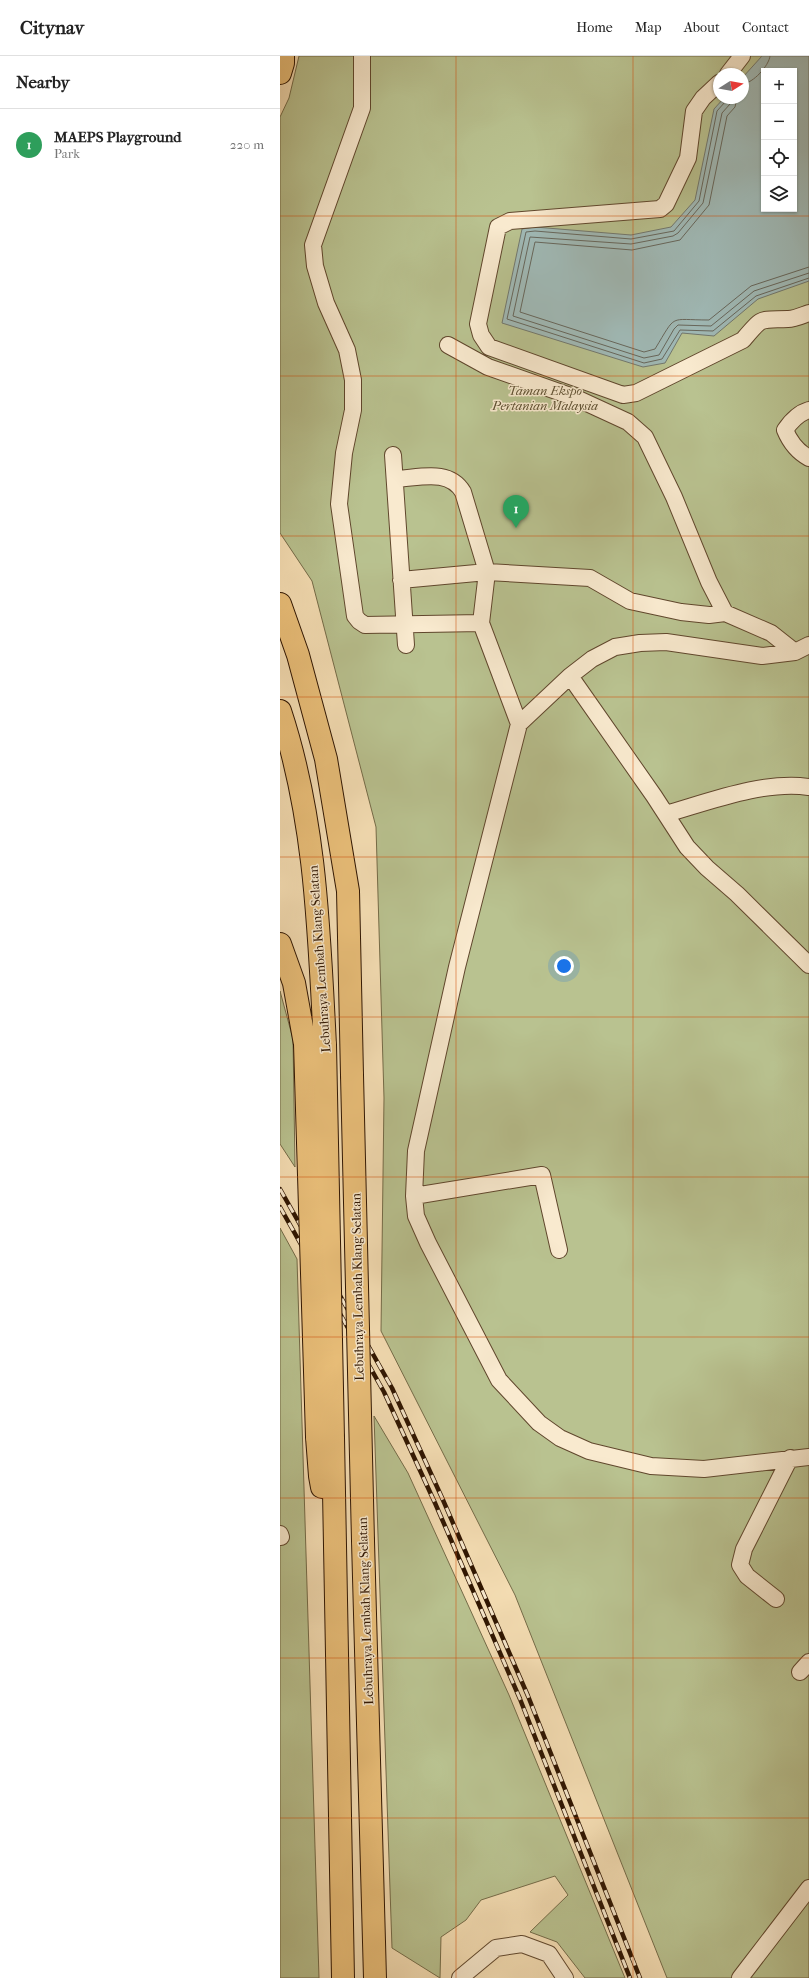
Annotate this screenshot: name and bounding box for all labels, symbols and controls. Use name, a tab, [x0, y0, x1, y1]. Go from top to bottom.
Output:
text: Citynav	[20, 17, 84, 39]
text: Home	[576, 19, 613, 36]
text: Map	[635, 19, 662, 36]
text: About	[684, 19, 720, 36]
text: Contact	[742, 19, 789, 36]
north arrow	[713, 68, 749, 104]
map controls	[761, 68, 797, 212]
button: +	[761, 68, 797, 104]
text: Nearby	[16, 72, 70, 92]
button: −	[761, 104, 797, 140]
text: MAEPS Playground	[54, 128, 181, 146]
text: 1	[27, 137, 31, 152]
text: 220 m	[230, 137, 264, 152]
button: locate	[761, 140, 797, 176]
text: Park	[54, 146, 80, 161]
button: layers	[761, 176, 797, 212]
park label: Taman Ekspo Pertanian Malaysia	[491, 383, 598, 413]
pin: 1	[503, 495, 529, 528]
street label: Lebuhraya Lembah Klang Selatan	[305, 864, 334, 1053]
your location	[554, 956, 574, 976]
street label: Lebuhraya Lembah Klang Selatan	[348, 1193, 367, 1381]
street label: Lebuhraya Lembah Klang Selatan	[355, 1516, 376, 1705]

